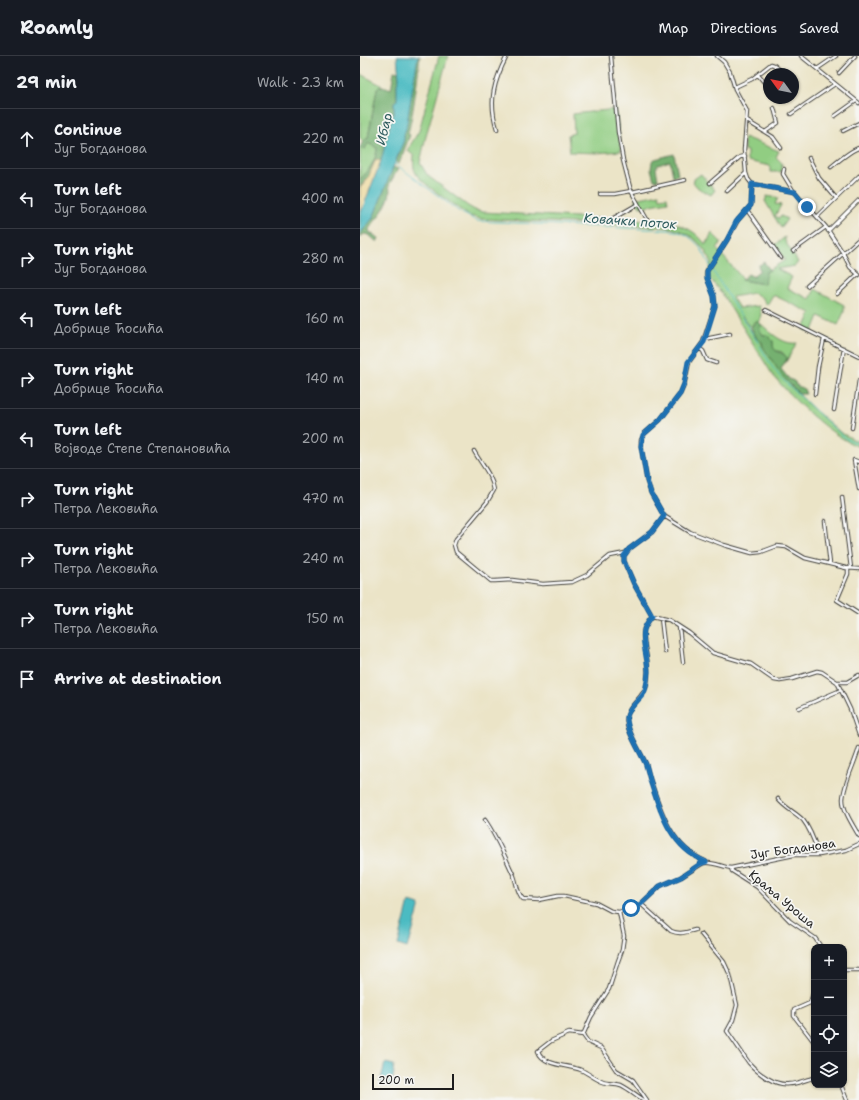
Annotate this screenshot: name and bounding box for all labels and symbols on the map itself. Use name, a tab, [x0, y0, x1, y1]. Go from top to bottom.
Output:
north arrow	[763, 68, 799, 104]
water label: Ибар	[372, 111, 396, 147]
route end	[798, 198, 816, 216]
water label: Ковачки поток	[583, 209, 678, 233]
street label: Југ Богданова	[749, 835, 837, 863]
street label: Краља Уроша	[745, 866, 819, 932]
route start	[622, 899, 640, 917]
scale bar	[372, 1072, 454, 1091]

